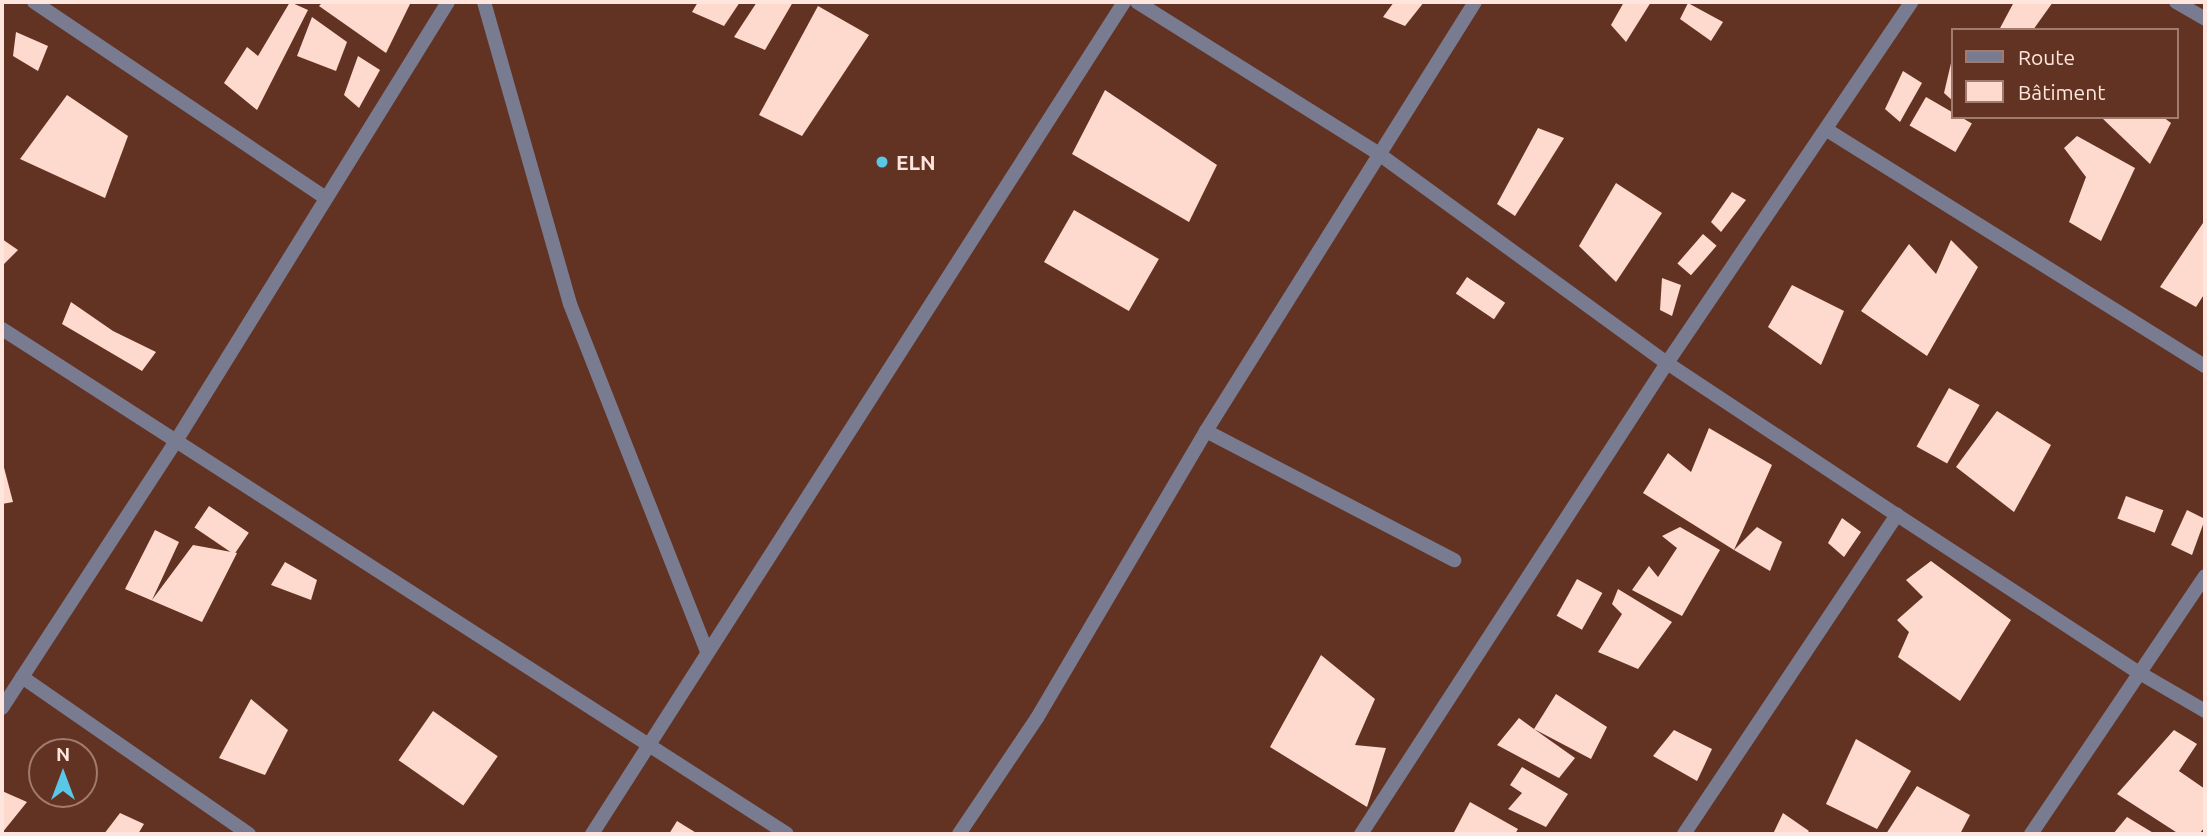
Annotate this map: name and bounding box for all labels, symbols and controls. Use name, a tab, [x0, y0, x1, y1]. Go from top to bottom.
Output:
legend	[1952, 28, 2179, 119]
text: Route	[2018, 45, 2075, 69]
text: Bâtiment	[2018, 80, 2105, 104]
place label: ELN	[896, 149, 936, 175]
marker: ELN	[874, 154, 890, 170]
north arrow	[28, 738, 98, 808]
text: N	[56, 743, 70, 765]

